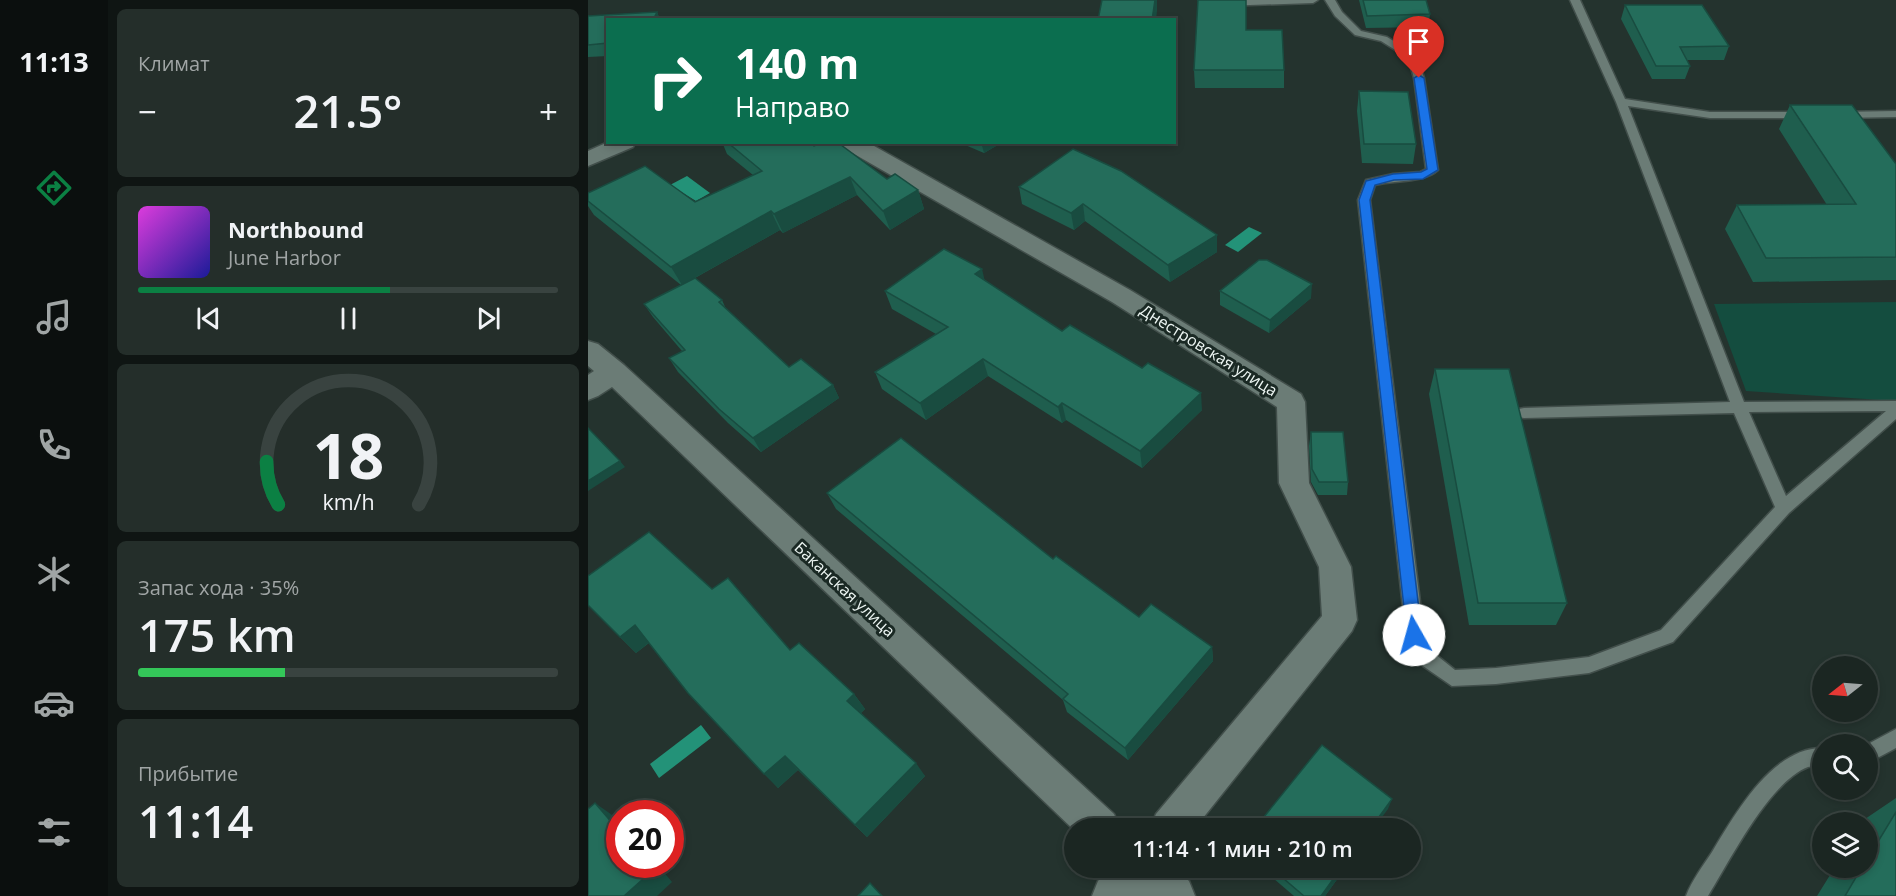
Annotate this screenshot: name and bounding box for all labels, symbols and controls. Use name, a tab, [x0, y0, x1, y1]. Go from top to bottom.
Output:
pin	[1393, 16, 1444, 78]
icon: arrive	[1402, 25, 1435, 58]
text: 140 m	[735, 34, 859, 91]
icon: right	[636, 42, 714, 120]
text: 11:13	[19, 43, 89, 80]
text: Климат	[138, 50, 210, 77]
text: 21.5°	[294, 80, 402, 141]
text: Направо	[735, 88, 850, 125]
text: −	[138, 89, 157, 134]
text: +	[539, 89, 558, 134]
icon: directions	[33, 167, 75, 209]
text: Northbound	[228, 214, 364, 244]
text: June Harbor	[228, 244, 341, 271]
icon: music	[33, 296, 75, 338]
street label: Днестровская улица	[1136, 299, 1282, 401]
icon: previous	[192, 302, 225, 335]
icon: pause	[332, 302, 365, 335]
icon: next	[472, 302, 505, 335]
text: 18	[312, 412, 384, 497]
icon: phone	[33, 424, 75, 466]
text: km/h	[322, 487, 374, 516]
street label: Баканская улица	[790, 537, 900, 641]
icon: climate	[33, 553, 75, 595]
text: Запас хода · 35%	[138, 574, 299, 601]
position arrow	[1382, 603, 1446, 667]
text: 175 km	[138, 604, 296, 665]
north arrow	[1812, 656, 1878, 722]
map controls	[1812, 656, 1878, 878]
icon: car	[33, 682, 75, 724]
button: search	[1812, 734, 1878, 800]
text: Прибытие	[138, 760, 238, 787]
text: 11:14	[138, 790, 253, 851]
speed limit sign: 20	[606, 800, 684, 878]
icon: filters	[33, 811, 75, 853]
button: layers	[1812, 812, 1878, 878]
text: 11:14 · 1 мин · 210 m	[1132, 833, 1353, 863]

